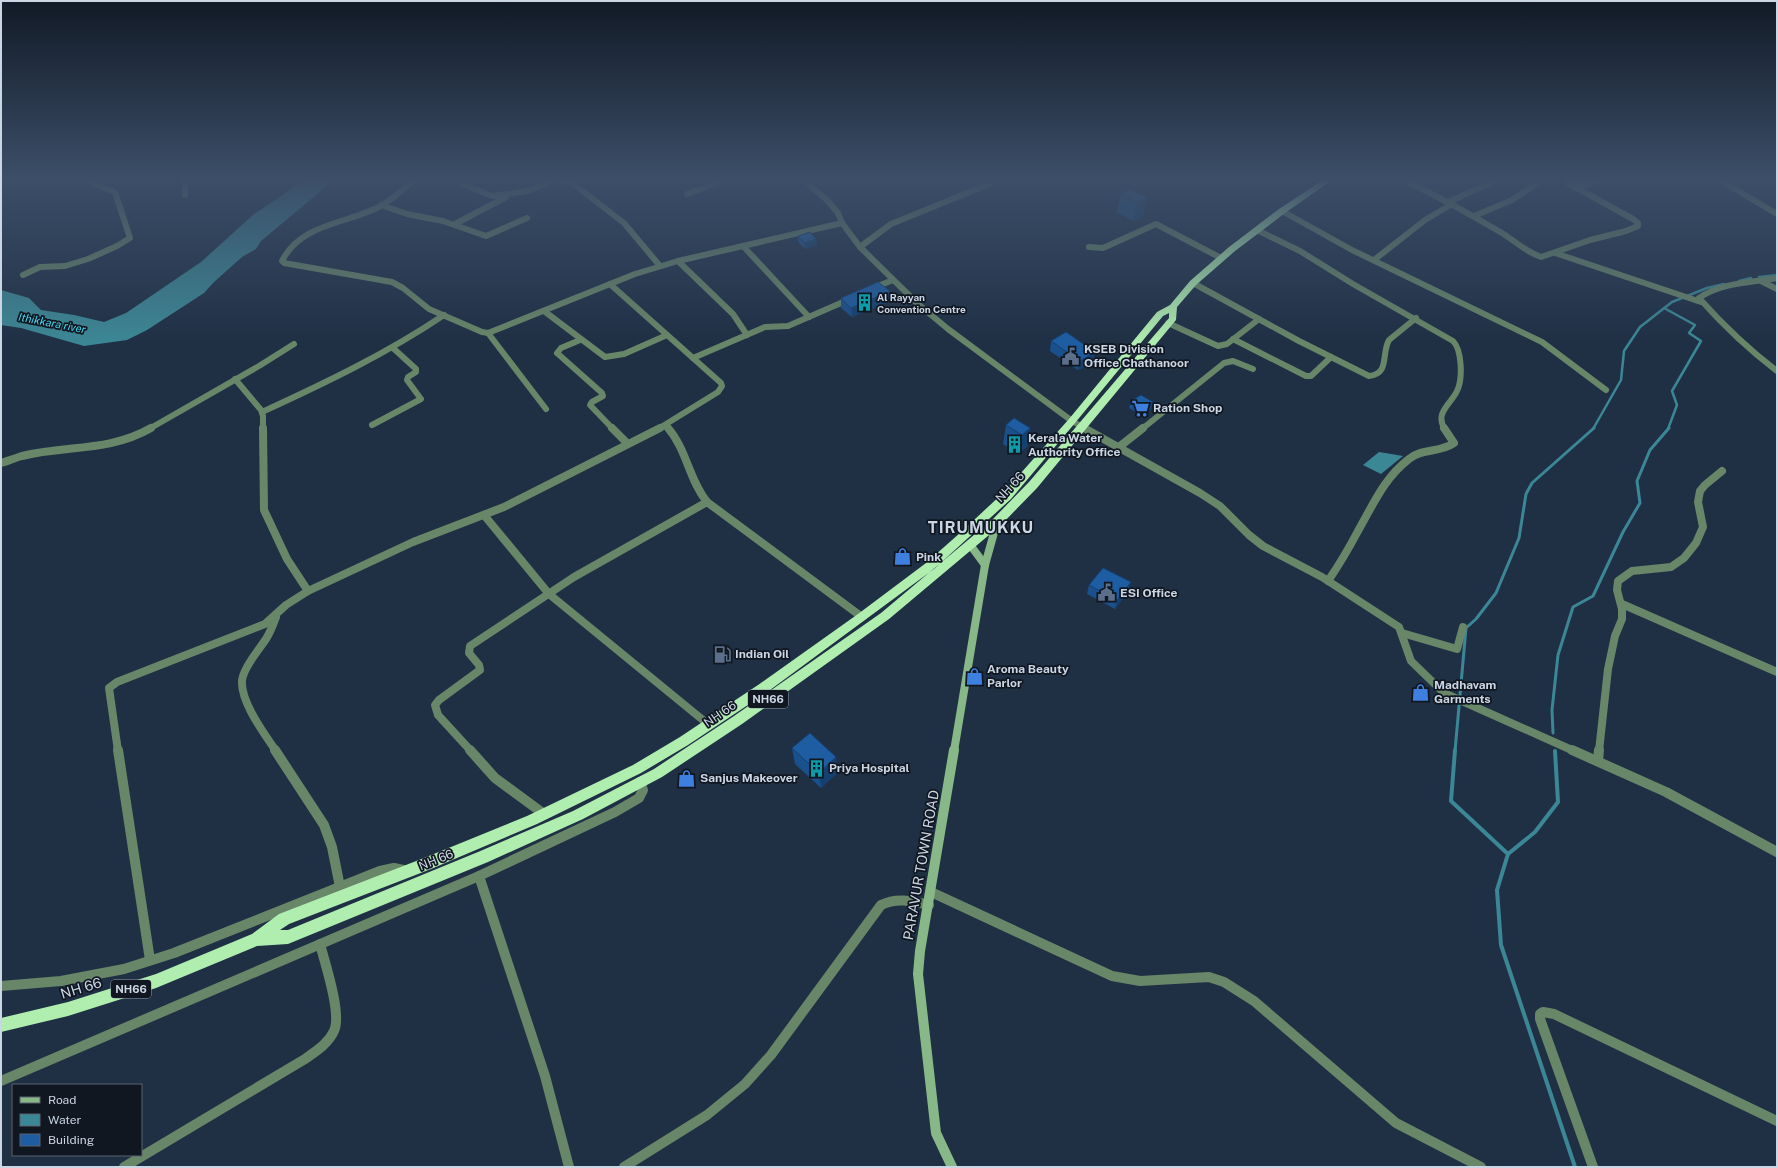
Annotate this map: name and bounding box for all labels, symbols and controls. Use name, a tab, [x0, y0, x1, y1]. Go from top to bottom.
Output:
place label: Al Rayyan Convention Centre	[877, 291, 966, 315]
building icon: Al Rayyan Convention Centre	[854, 293, 874, 313]
water label: Ithikkara river	[17, 311, 88, 336]
place label: KSEB Division Office Chathanoor	[1084, 342, 1189, 370]
public building icon: KSEB Division Office Chathanoor	[1061, 346, 1081, 366]
supermarket icon: Ration Shop	[1130, 398, 1150, 418]
place label: Ration Shop	[1153, 401, 1222, 415]
place label: Kerala Water Authority Office	[1028, 431, 1121, 459]
building icon: Kerala Water Authority Office	[1005, 435, 1025, 455]
street label: NH 66	[993, 469, 1027, 505]
district label: TIRUMUKKU	[928, 518, 1034, 537]
shop icon: Pink	[893, 547, 913, 567]
place label: Pink	[916, 550, 941, 564]
public building icon: ESI Office	[1097, 583, 1117, 603]
place label: ESI Office	[1120, 586, 1178, 600]
fuel station icon: Indian Oil	[712, 644, 732, 664]
place label: Indian Oil	[735, 647, 789, 661]
place label: Aroma Beauty Parlor	[987, 662, 1069, 690]
shop icon: Aroma Beauty Parlor	[964, 666, 984, 686]
place label: Madhavam Garments	[1434, 678, 1497, 706]
shop icon: Madhavam Garments	[1411, 682, 1431, 702]
road number: NH66	[748, 690, 788, 708]
street label: NH 66	[701, 698, 739, 730]
building icon: Priya Hospital	[806, 758, 826, 778]
place label: Priya Hospital	[829, 761, 910, 775]
shop icon: Sanjus Makeover	[677, 768, 697, 788]
place label: Sanjus Makeover	[700, 771, 798, 785]
street label: PARAVUR TOWN ROAD	[900, 789, 942, 941]
street label: NH 66	[417, 847, 455, 873]
street label: NH 66	[59, 974, 104, 1002]
road number: NH66	[111, 980, 151, 998]
legend	[12, 1084, 142, 1156]
text: Road	[48, 1093, 76, 1107]
text: Water	[48, 1113, 82, 1127]
text: Building	[48, 1133, 94, 1147]

